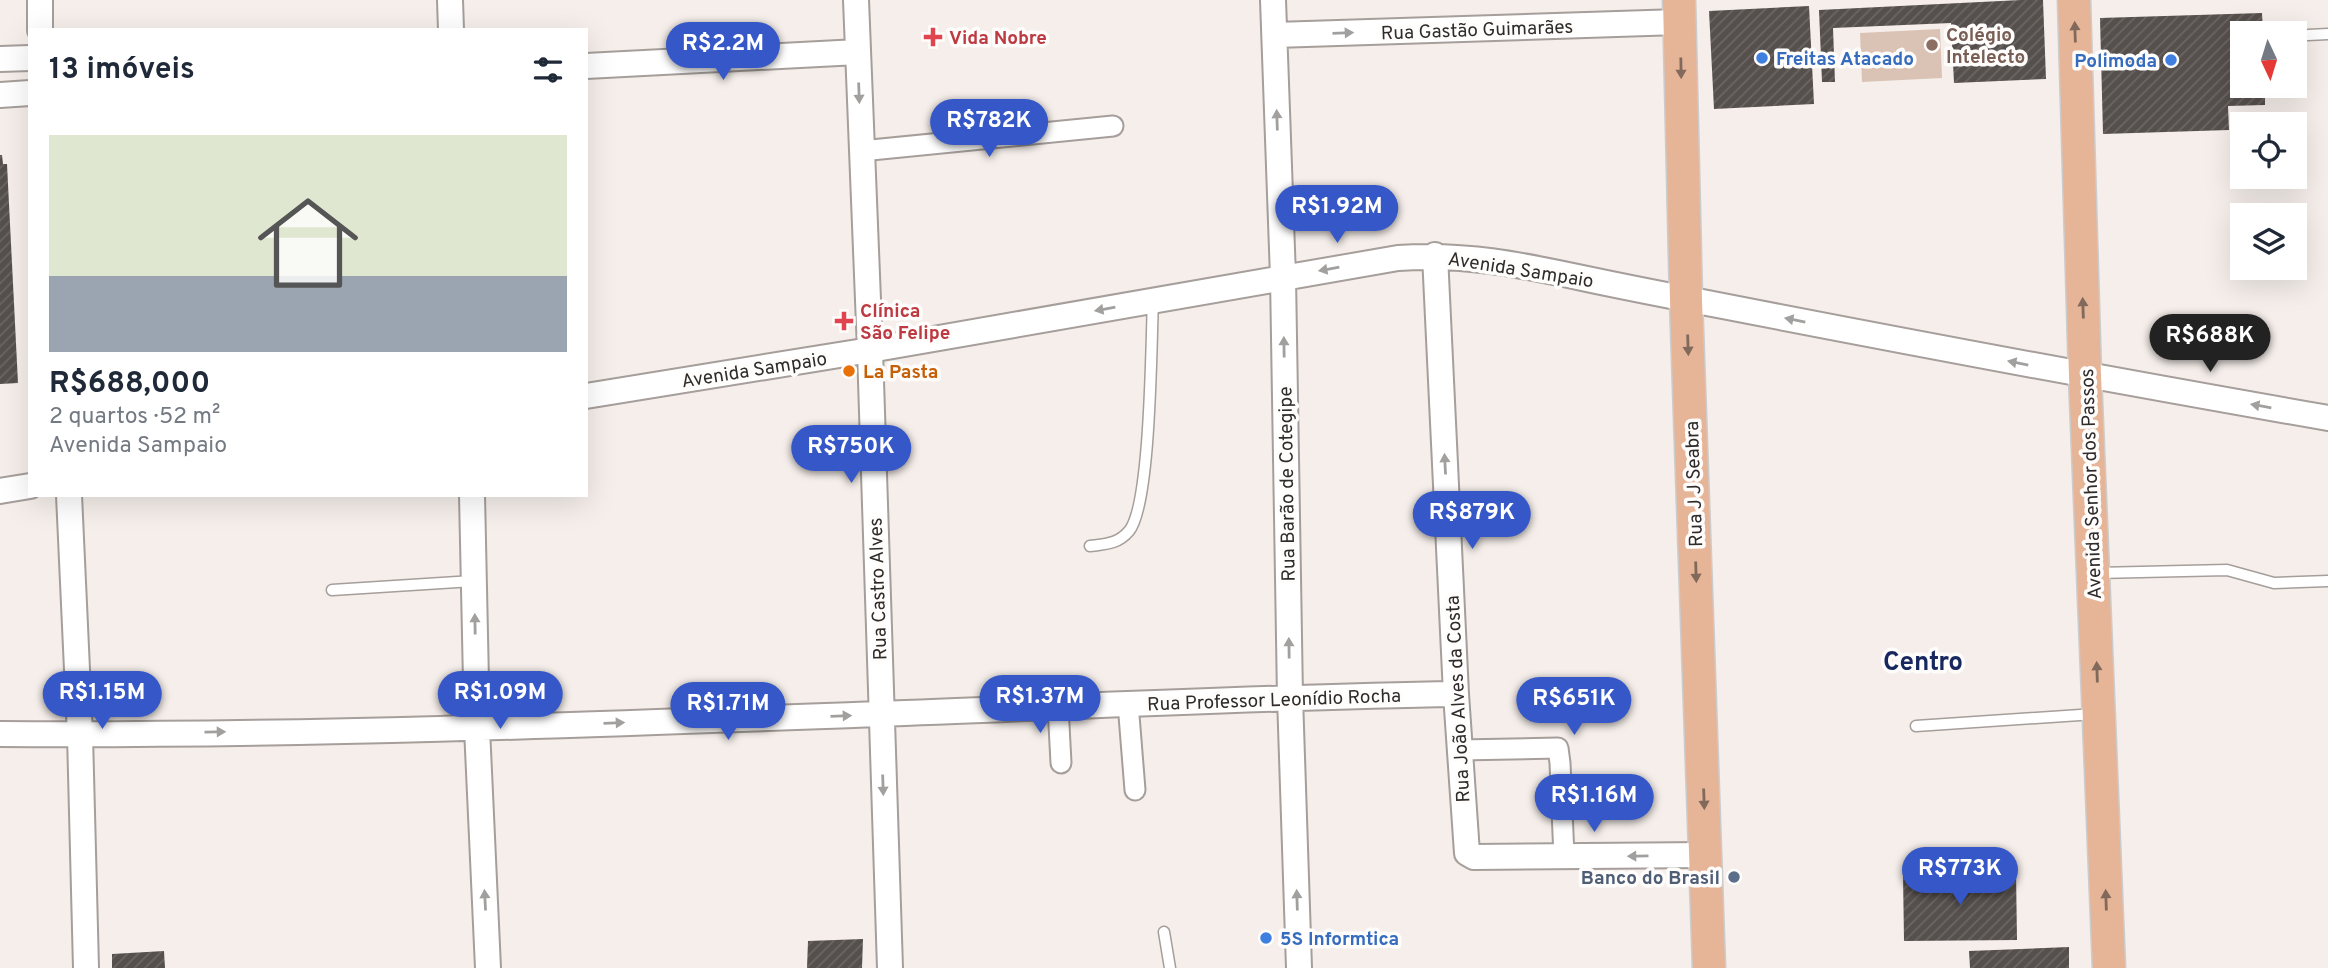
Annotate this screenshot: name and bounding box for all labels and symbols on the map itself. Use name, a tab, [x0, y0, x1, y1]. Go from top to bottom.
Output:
street label: Rua Gastão Guimarães	[1380, 16, 1574, 46]
one-way arrow	[2070, 20, 2081, 42]
north arrow	[2230, 21, 2306, 98]
pin: R$2.2M	[666, 22, 780, 82]
place label: Colégio Intelecto	[1946, 24, 2025, 70]
marker: Vida Nobre	[923, 27, 943, 47]
place label: Vida Nobre	[949, 27, 1047, 51]
one-way arrow	[1332, 27, 1354, 38]
marker: Colégio Intelecto	[1924, 37, 1940, 53]
place label: Freitas Atacado	[1776, 48, 1914, 72]
marker: Freitas Atacado	[1754, 50, 1770, 66]
place label: Polimoda	[2074, 50, 2157, 74]
marker: Polimoda	[2163, 52, 2179, 68]
one-way arrow	[1675, 57, 1686, 79]
one-way arrow	[854, 82, 865, 104]
pin: R$782K	[932, 100, 1046, 159]
one-way arrow	[1272, 108, 1283, 130]
pin: R$1.92M	[1272, 186, 1402, 245]
street label: Avenida Sampaio	[1446, 248, 1595, 294]
one-way arrow	[1318, 264, 1340, 275]
one-way arrow	[2078, 297, 2089, 319]
place label: Clínica São Felipe	[860, 300, 950, 346]
one-way arrow	[1094, 304, 1116, 315]
marker: Clínica São Felipe	[834, 311, 854, 331]
pin: R$688K	[2153, 314, 2267, 374]
one-way arrow	[1784, 315, 1806, 326]
one-way arrow	[1682, 334, 1693, 356]
one-way arrow	[1278, 336, 1290, 358]
street label: Avenida Sampaio	[680, 348, 829, 394]
one-way arrow	[2007, 358, 2029, 369]
place label: La Pasta	[863, 361, 938, 385]
marker: La Pasta	[841, 363, 857, 379]
street label: Avenida Senhor dos Passos	[2076, 368, 2108, 600]
street label: Rua Barão de Cotegipe	[1274, 386, 1302, 582]
one-way arrow	[2250, 400, 2272, 411]
street label: Rua J J Seabra	[1681, 421, 1709, 547]
pin: R$750K	[794, 426, 908, 485]
one-way arrow	[1439, 452, 1450, 474]
pin: R$879K	[1415, 491, 1529, 551]
street label: Rua Castro Alves	[865, 517, 893, 661]
one-way arrow	[1690, 561, 1702, 583]
street label: Rua João Alves da Costa	[1442, 595, 1476, 803]
one-way arrow	[469, 612, 480, 634]
one-way arrow	[1284, 637, 1295, 659]
district label: Centro	[1883, 647, 1963, 680]
one-way arrow	[2092, 661, 2103, 683]
pin: R$1.15M	[37, 672, 167, 731]
pin: R$1.09M	[435, 672, 565, 731]
pin: R$1.37M	[975, 676, 1105, 735]
pin: R$651K	[1517, 678, 1631, 737]
pin: R$1.71M	[663, 682, 793, 742]
street label: Rua Professor Leonídio Rocha	[1147, 685, 1401, 717]
one-way arrow	[831, 710, 853, 721]
one-way arrow	[603, 718, 625, 729]
one-way arrow	[204, 727, 226, 738]
one-way arrow	[877, 774, 889, 796]
pin: R$1.16M	[1529, 774, 1659, 834]
one-way arrow	[1699, 789, 1710, 811]
pin: R$773K	[1903, 848, 2017, 907]
one-way arrow	[1627, 850, 1649, 862]
place label: Banco do Brasil	[1581, 867, 1720, 891]
marker: Banco do Brasil	[1726, 869, 1742, 885]
one-way arrow	[479, 889, 490, 911]
one-way arrow	[1291, 889, 1302, 911]
one-way arrow	[2101, 889, 2112, 911]
place label: 5S Informtica	[1280, 928, 1399, 952]
marker: 5S Informtica	[1258, 930, 1274, 946]

